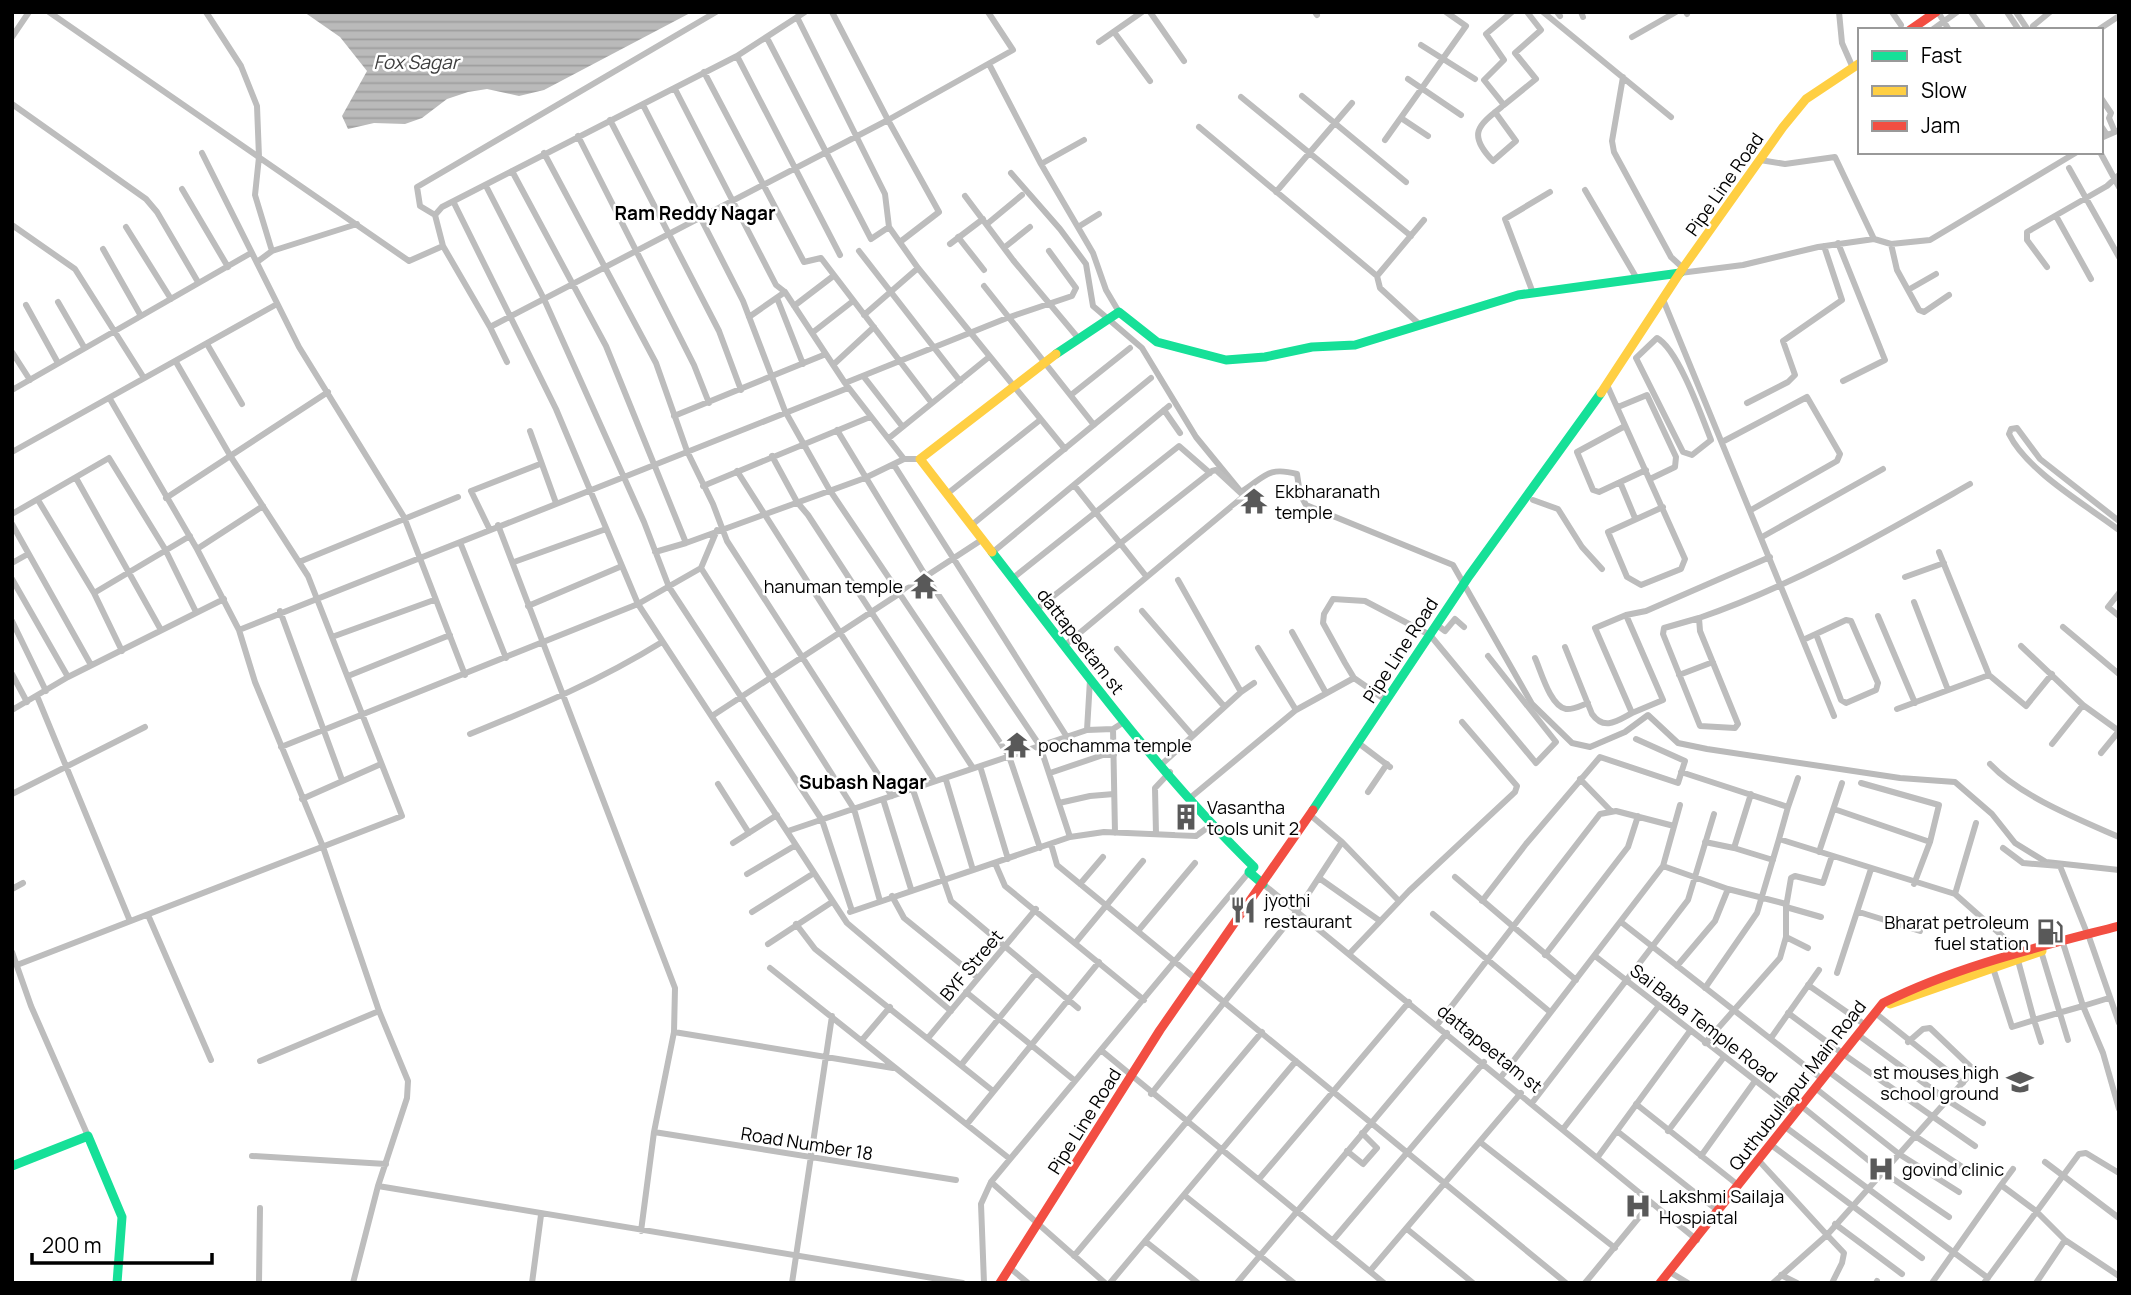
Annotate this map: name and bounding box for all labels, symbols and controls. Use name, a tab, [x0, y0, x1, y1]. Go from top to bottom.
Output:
legend	[1858, 28, 2103, 154]
text: Fast	[1921, 41, 1962, 69]
water label: Fox Sagar	[373, 49, 461, 75]
text: Slow	[1921, 76, 1967, 104]
text: Jam	[1921, 111, 1960, 139]
street label: Pipe Line Road	[1680, 128, 1768, 240]
district label: Ram Reddy Nagar	[614, 200, 776, 226]
place label: Ekbharanath temple	[1275, 479, 1380, 524]
temple icon: Ekbharanath temple	[1239, 486, 1269, 516]
temple icon: hanuman temple	[909, 571, 939, 601]
place label: hanuman temple	[764, 574, 903, 598]
street label: dattapeetam st	[1032, 583, 1130, 699]
street label: Pipe Line Road	[1357, 593, 1443, 707]
temple icon: pochamma temple	[1002, 730, 1032, 760]
place label: pochamma temple	[1038, 733, 1192, 757]
district label: Subash Nagar	[799, 769, 927, 795]
place label: Vasantha tools unit 2	[1207, 795, 1299, 840]
building icon: Vasantha tools unit 2	[1171, 802, 1201, 832]
place label: jyothi restaurant	[1263, 888, 1352, 933]
restaurant icon: jyothi restaurant	[1228, 895, 1258, 925]
place label: Bharat petroleum fuel station	[1884, 910, 2029, 955]
fuel station icon: Bharat petroleum fuel station	[2035, 917, 2065, 947]
street label: BYF Street	[934, 924, 1008, 1006]
street label: Sai Baba Temple Road	[1625, 958, 1783, 1088]
street label: Quthubullapur Main Road	[1723, 995, 1871, 1175]
street label: dattapeetam st	[1433, 998, 1547, 1098]
place label: st mouses high school ground	[1873, 1060, 1999, 1105]
street label: Pipe Line Road	[1042, 1063, 1126, 1179]
school or university icon: st mouses high school ground	[2005, 1067, 2035, 1097]
street label: Road Number 18	[739, 1121, 875, 1165]
hospital icon: govind clinic	[1866, 1154, 1896, 1184]
place label: govind clinic	[1902, 1157, 2004, 1181]
place label: Lakshmi Sailaja Hospiatal	[1659, 1184, 1784, 1229]
hospital icon: Lakshmi Sailaja Hospiatal	[1623, 1191, 1653, 1221]
scale bar	[32, 1222, 212, 1266]
text: 200 m	[42, 1231, 102, 1259]

